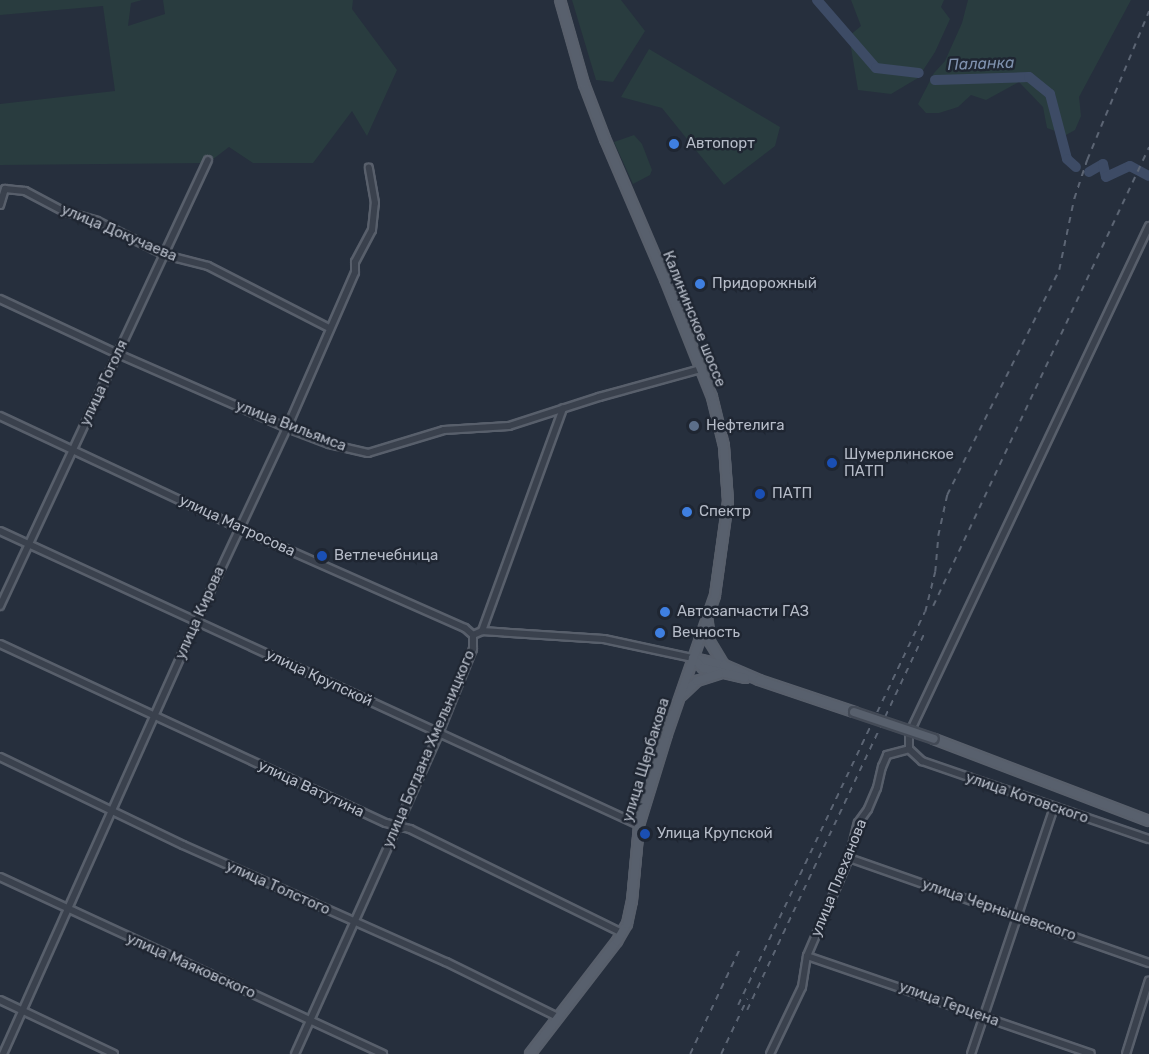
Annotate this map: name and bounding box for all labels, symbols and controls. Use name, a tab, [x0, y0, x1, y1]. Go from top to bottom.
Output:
water label: Паланка	[947, 53, 1015, 75]
place label: Автопорт	[686, 135, 755, 153]
marker: Автопорт	[667, 137, 681, 151]
street label: улица Докучаева	[58, 201, 180, 265]
street label: Калининское шоссе	[658, 248, 730, 390]
place label: Придорожный	[712, 275, 817, 293]
marker: Придорожный	[693, 277, 707, 291]
street label: улица Гоголя	[76, 337, 132, 429]
street label: улица Вильямса	[233, 397, 349, 455]
place label: Нефтелига	[706, 417, 784, 435]
marker: Нефтелига	[687, 419, 701, 433]
place label: Шумерлинское ПАТП	[844, 445, 954, 480]
marker: Шумерлинское ПАТП	[825, 456, 839, 470]
place label: ПАТП	[772, 485, 812, 503]
marker: ПАТП	[753, 487, 767, 501]
street label: улица Матросова	[176, 491, 298, 561]
place label: Спектр	[699, 503, 751, 521]
marker: Спектр	[680, 505, 694, 519]
place label: Ветлечебница	[334, 547, 438, 565]
marker: Ветлечебница	[315, 549, 329, 563]
street label: улица Кирова	[171, 564, 229, 662]
place label: Автозапчасти ГАЗ	[677, 603, 809, 621]
marker: Автозапчасти ГАЗ	[658, 605, 672, 619]
place label: Вечность	[672, 624, 740, 642]
marker: Вечность	[653, 626, 667, 640]
street label: улица Крупской	[263, 645, 375, 711]
street label: улица Богдана Хмельницкого	[379, 648, 479, 850]
street label: улица Щербакова	[619, 696, 673, 824]
street label: улица Ватутина	[255, 756, 367, 822]
street label: улица Котовского	[963, 769, 1091, 827]
street label: улица Плеханова	[807, 816, 871, 940]
place label: Улица Крупской	[657, 825, 773, 843]
marker: Улица Крупской	[638, 827, 652, 841]
street label: улица Толстого	[223, 857, 333, 919]
street label: улица Чернышевского	[920, 875, 1078, 945]
street label: улица Маяковского	[124, 929, 258, 1003]
street label: улица Герцена	[896, 978, 1002, 1030]

